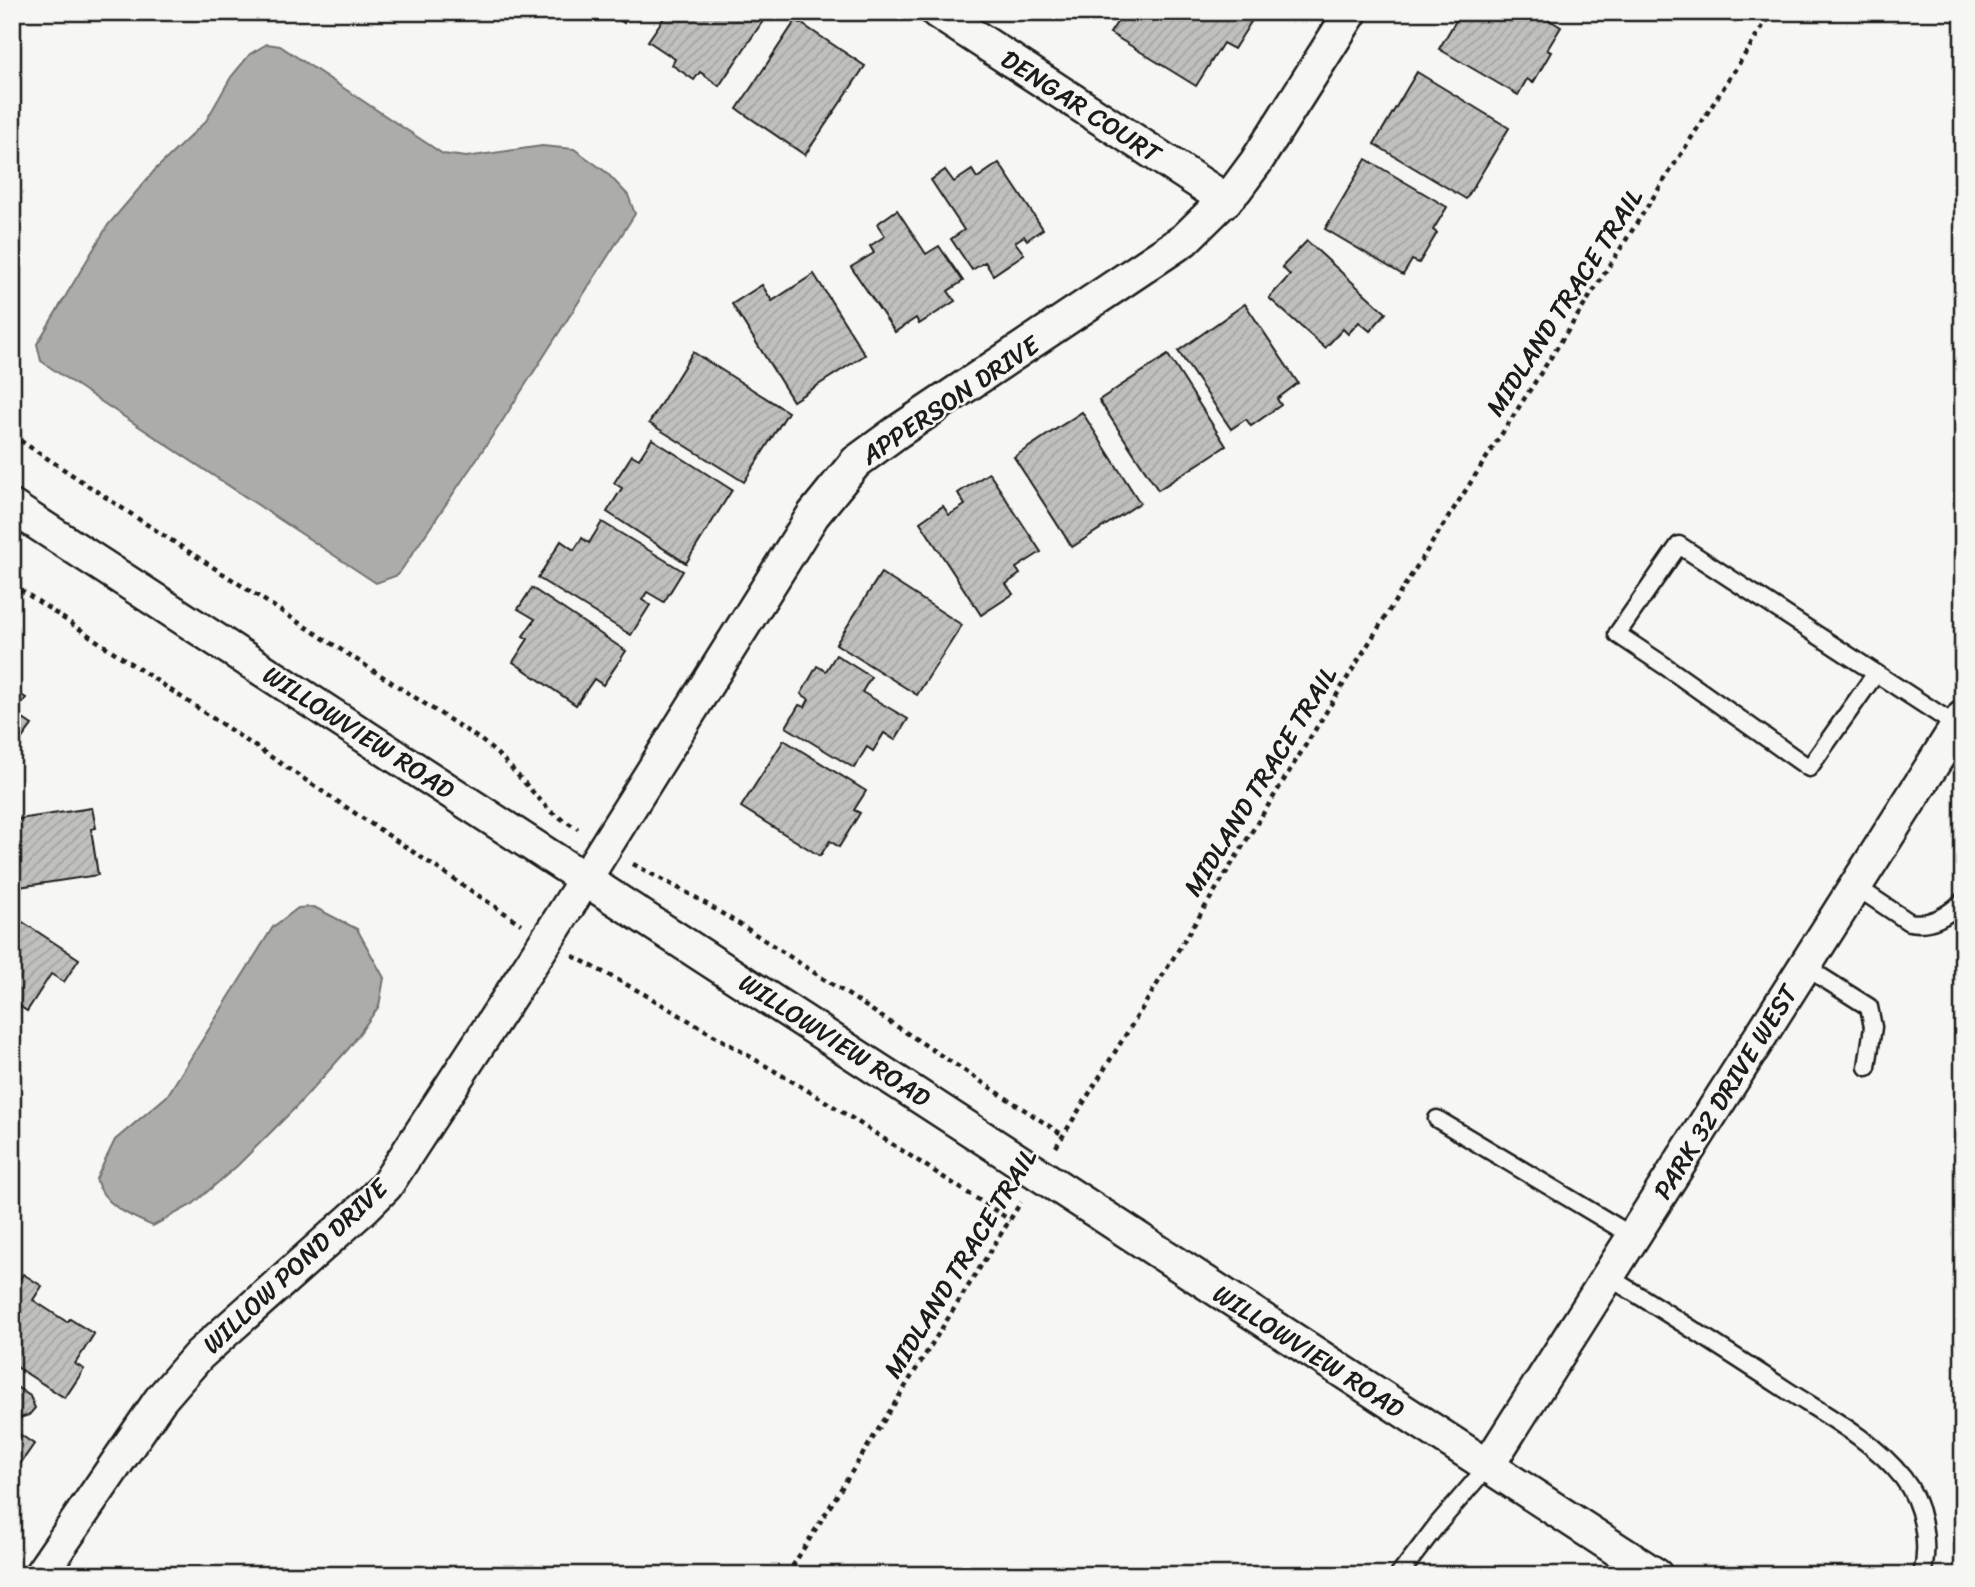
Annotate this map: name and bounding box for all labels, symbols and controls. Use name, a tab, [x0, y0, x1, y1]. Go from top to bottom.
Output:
street label: DENGAR COURT	[991, 37, 1172, 176]
street label: MIDLAND TRACE TRAIL	[1473, 178, 1655, 426]
street label: APPERSON DRIVE	[850, 322, 1050, 478]
street label: WILLOWVIEW ROAD	[253, 652, 465, 812]
street label: MIDLAND TRACE TRAIL	[1170, 656, 1350, 906]
street label: WILLOWVIEW ROAD	[729, 960, 941, 1120]
street label: PARK 32 DRIVE WEST	[1640, 973, 1811, 1209]
street label: MIDLAND TRACE TRAIL	[870, 1138, 1050, 1388]
street label: WILLOW POND DRIVE	[191, 1166, 400, 1365]
street label: WILLOWVIEW ROAD	[1203, 1271, 1415, 1431]

